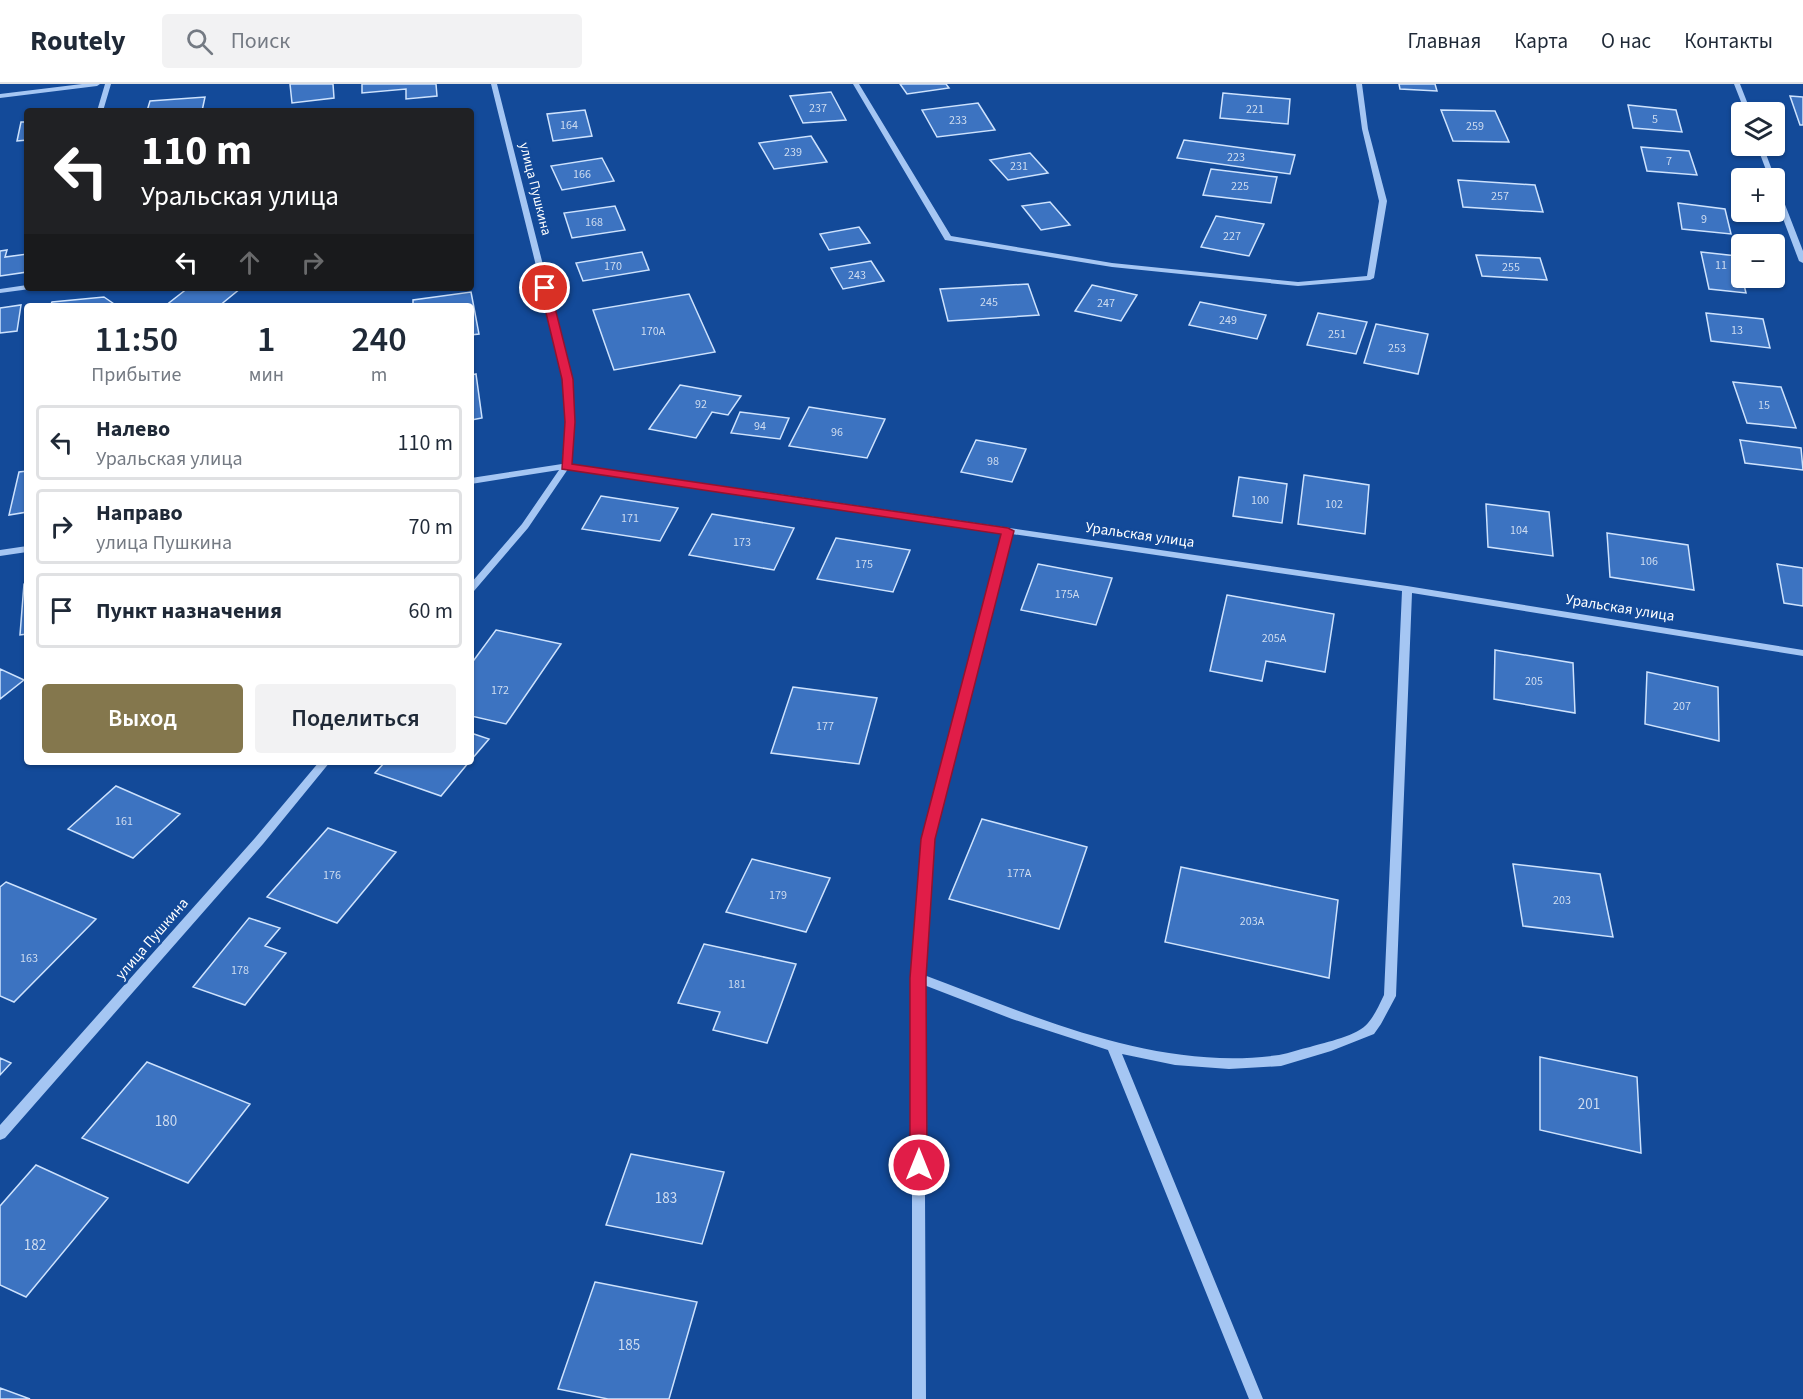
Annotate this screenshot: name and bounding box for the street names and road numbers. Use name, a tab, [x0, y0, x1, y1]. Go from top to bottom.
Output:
street label: улица Пушкина	[514, 140, 556, 238]
street label: Уральская улица	[1084, 517, 1196, 553]
street label: Уральская улица	[1564, 589, 1676, 627]
street label: улица Пушкина	[111, 894, 193, 984]

